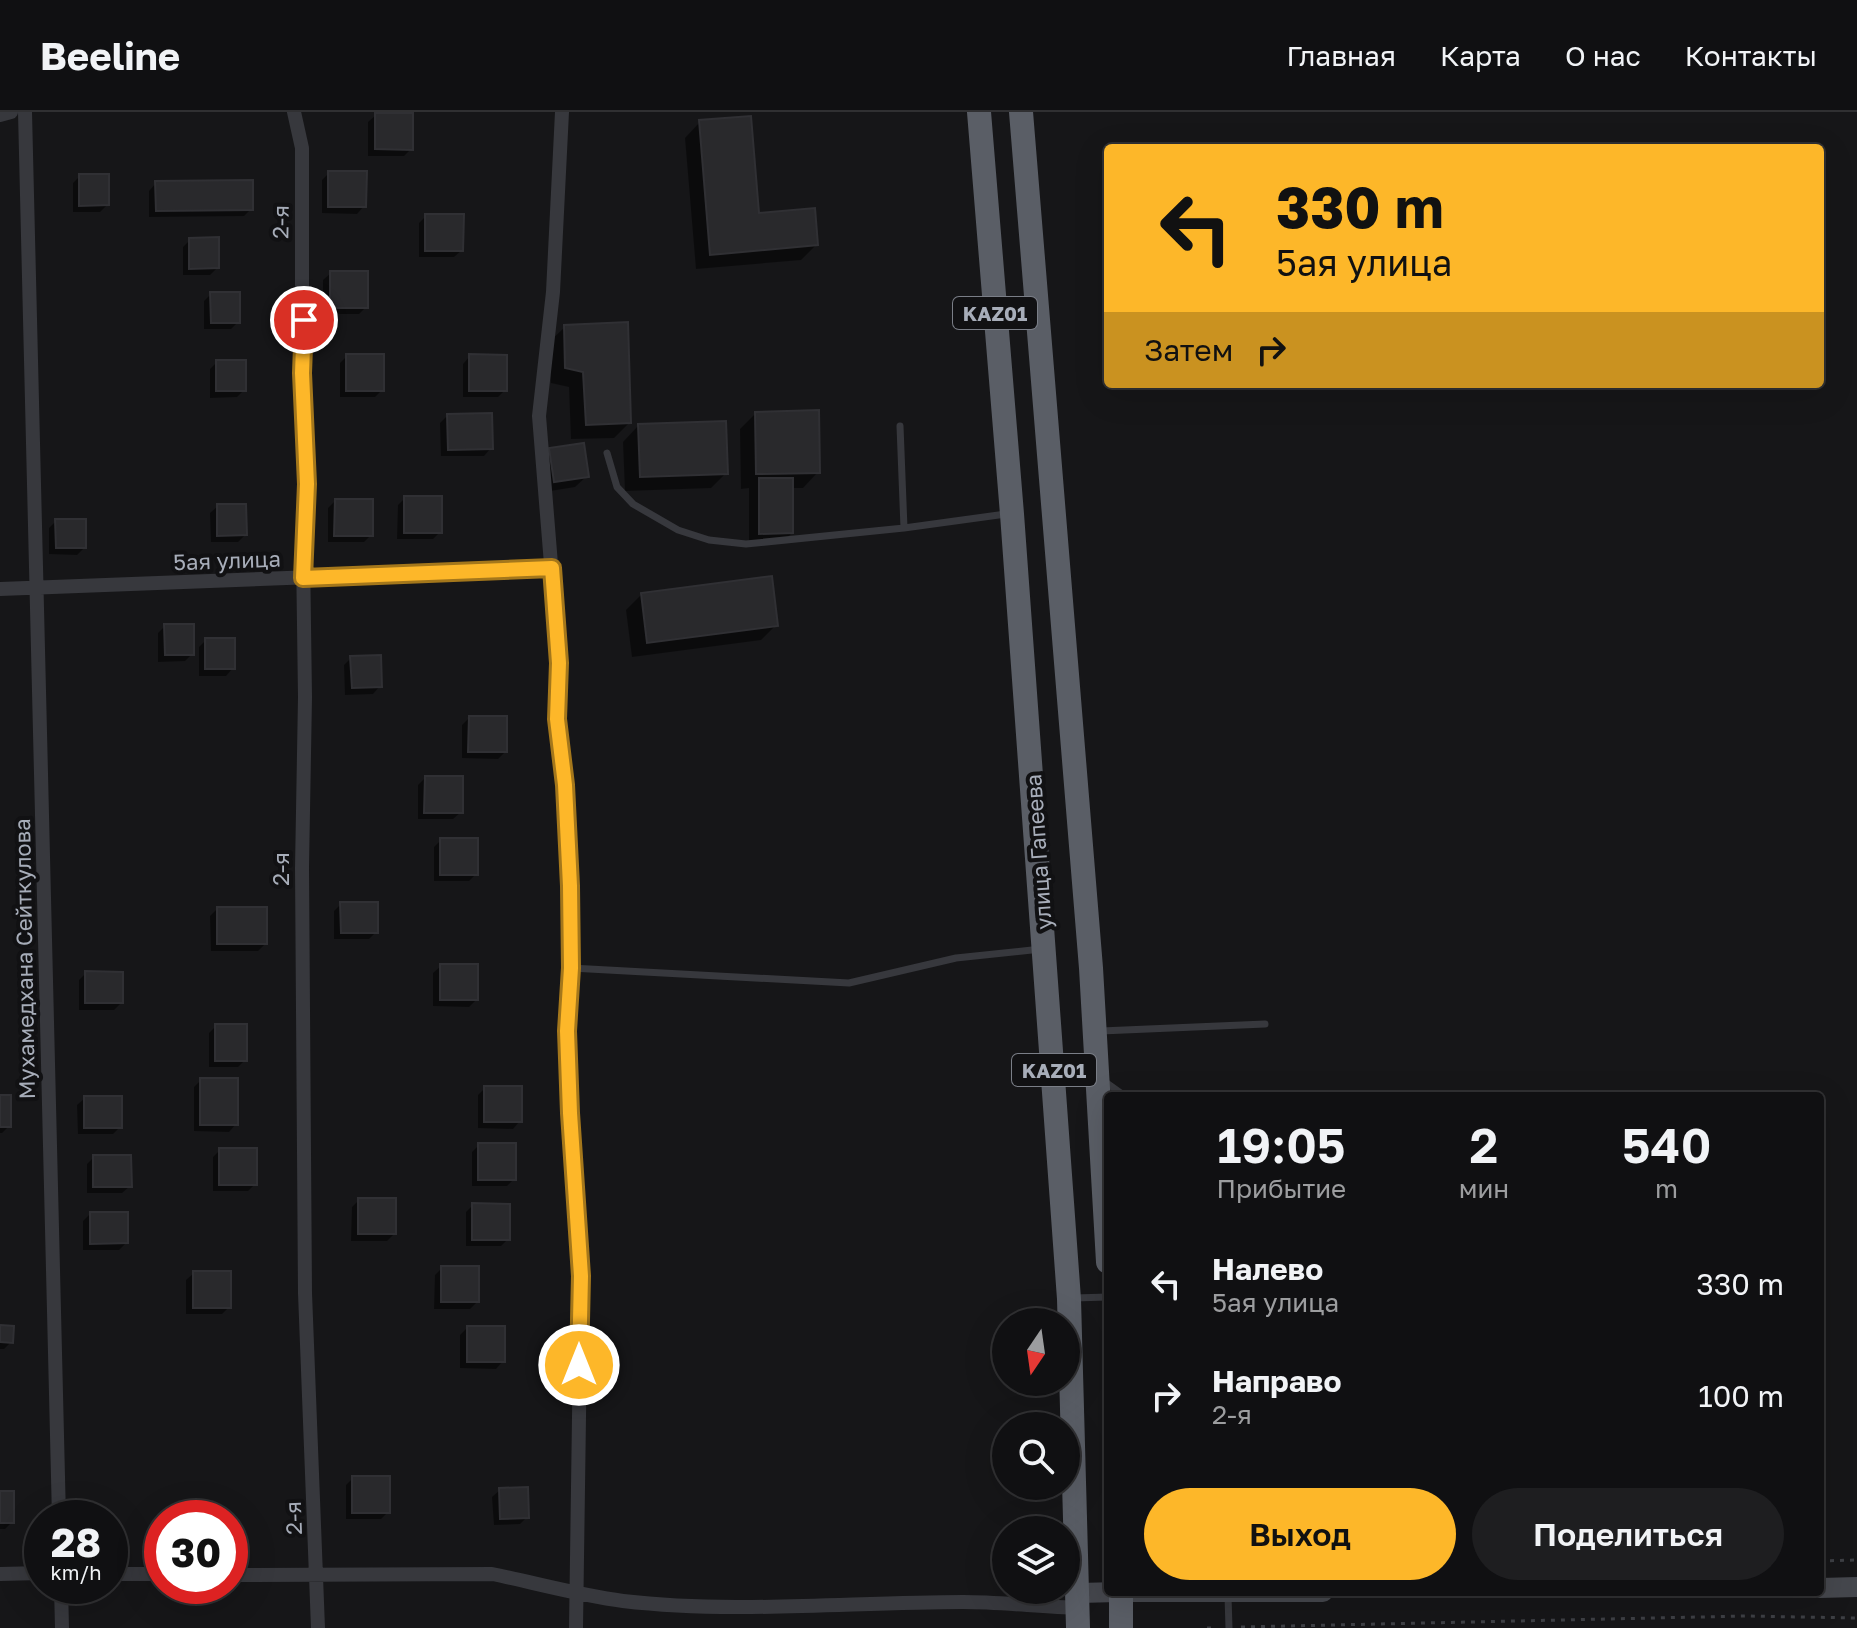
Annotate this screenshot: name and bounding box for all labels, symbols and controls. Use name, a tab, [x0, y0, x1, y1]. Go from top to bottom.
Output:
text: Beeline	[40, 33, 180, 78]
text: Главная	[1286, 39, 1396, 72]
text: Карта	[1440, 39, 1521, 72]
text: О нас	[1565, 39, 1641, 72]
text: Контакты	[1685, 39, 1817, 72]
text: 330 m	[1276, 173, 1444, 240]
icon: left	[1144, 176, 1248, 280]
street label: 2-я	[266, 205, 294, 239]
text: 5ая улица	[1276, 241, 1452, 284]
pin	[270, 286, 338, 354]
road number: KАZ01	[953, 297, 1037, 329]
icon: arrive	[282, 298, 326, 342]
icon: right	[1249, 328, 1293, 372]
text: Затем	[1144, 332, 1233, 368]
street label: 5ая улица	[173, 545, 281, 575]
street label: улица Гапеева	[1019, 773, 1057, 931]
street label: Мухамедхана Сейткулова	[8, 818, 40, 1100]
street label: 2-я	[267, 852, 294, 886]
road number: KАZ01	[1012, 1054, 1096, 1086]
text: 19:05	[1217, 1116, 1346, 1174]
text: 2	[1470, 1116, 1498, 1174]
text: 540	[1622, 1116, 1711, 1174]
text: Прибытие	[1217, 1173, 1346, 1204]
text: мин	[1459, 1173, 1509, 1204]
text: m	[1655, 1173, 1678, 1204]
text: Налево	[1212, 1251, 1323, 1287]
icon: left	[1144, 1262, 1188, 1306]
text: 330 m	[1696, 1266, 1784, 1302]
text: 5ая улица	[1212, 1287, 1339, 1318]
north arrow	[992, 1308, 1080, 1396]
map controls	[992, 1308, 1080, 1604]
position arrow	[537, 1323, 621, 1407]
text: Направо	[1212, 1363, 1341, 1399]
icon: right	[1144, 1374, 1188, 1418]
text: 100 m	[1698, 1378, 1784, 1414]
text: 2-я	[1212, 1399, 1252, 1430]
button: search	[992, 1412, 1080, 1500]
button: Выход	[1144, 1488, 1456, 1580]
button: Поделиться	[1472, 1488, 1784, 1580]
speed limit sign: 30	[144, 1500, 248, 1604]
street label: 2-я	[279, 1501, 307, 1535]
button: layers	[992, 1516, 1080, 1604]
text: 28	[51, 1518, 101, 1566]
text: km/h	[51, 1560, 101, 1584]

